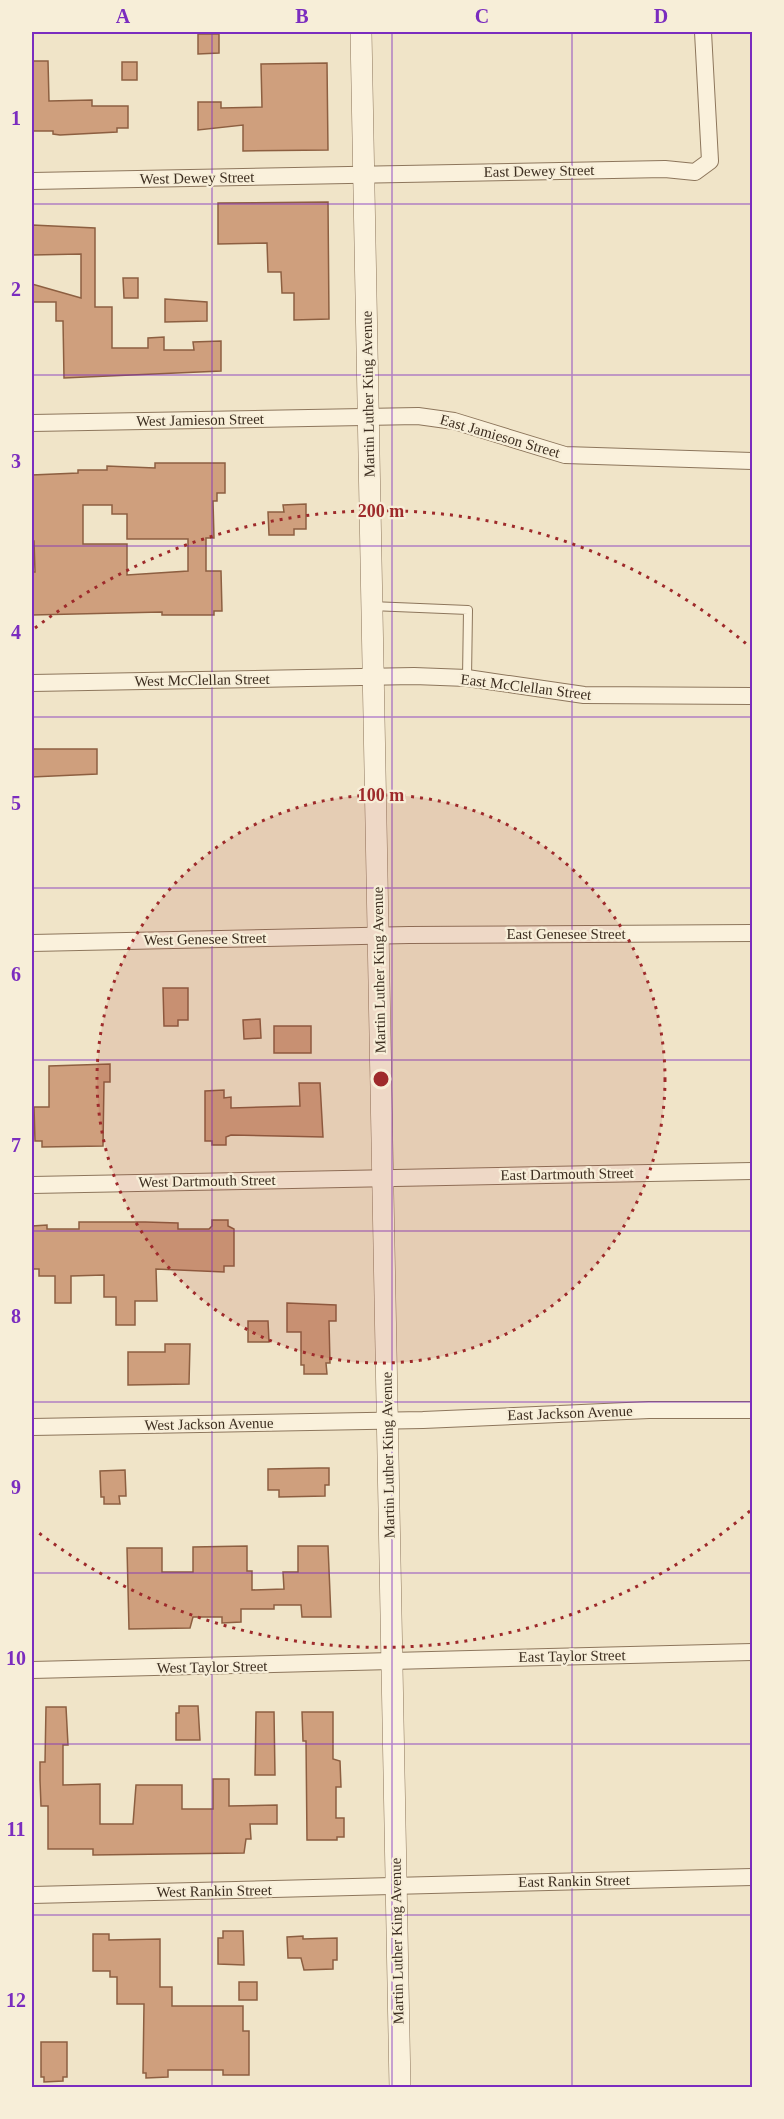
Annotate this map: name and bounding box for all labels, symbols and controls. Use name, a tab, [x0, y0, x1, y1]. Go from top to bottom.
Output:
text: A	[116, 5, 131, 27]
text: B	[295, 5, 309, 27]
text: C	[475, 5, 489, 27]
text: D	[654, 5, 668, 27]
text: 1	[11, 107, 21, 129]
street label: East Dewey Street	[483, 162, 595, 180]
street label: West Dewey Street	[140, 169, 255, 187]
text: 2	[11, 278, 21, 300]
street label: Martin Luther King Avenue	[359, 310, 377, 478]
street label: West Jamieson Street	[136, 411, 265, 429]
street label: East Jamieson Street	[438, 411, 563, 461]
text: 3	[11, 450, 21, 472]
text: 200 m	[358, 501, 404, 521]
text: 4	[11, 621, 21, 643]
street label: West McClellan Street	[134, 671, 271, 689]
street label: East McClellan Street	[460, 671, 593, 703]
text: 100 m	[358, 785, 404, 805]
text: 5	[11, 792, 21, 814]
street label: Martin Luther King Avenue	[370, 886, 388, 1054]
street label: East Genesee Street	[506, 926, 626, 942]
street label: West Genesee Street	[143, 930, 267, 948]
text: 6	[11, 963, 21, 985]
centre of rings	[371, 1069, 391, 1089]
text: 7	[11, 1134, 21, 1156]
street label: East Dartmouth Street	[500, 1165, 635, 1183]
street label: West Dartmouth Street	[138, 1172, 277, 1190]
text: 8	[11, 1305, 21, 1327]
street label: Martin Luther King Avenue	[379, 1371, 397, 1539]
street label: East Jackson Avenue	[507, 1403, 633, 1423]
street label: West Jackson Avenue	[144, 1415, 274, 1433]
text: 9	[11, 1476, 21, 1498]
text: 10	[6, 1647, 26, 1669]
street label: East Taylor Street	[518, 1647, 626, 1665]
street label: West Taylor Street	[156, 1658, 268, 1676]
text: 11	[7, 1818, 25, 1840]
street label: Martin Luther King Avenue	[388, 1857, 406, 2025]
street label: East Rankin Street	[518, 1872, 631, 1890]
street label: West Rankin Street	[156, 1882, 273, 1900]
text: 12	[6, 1989, 26, 2011]

